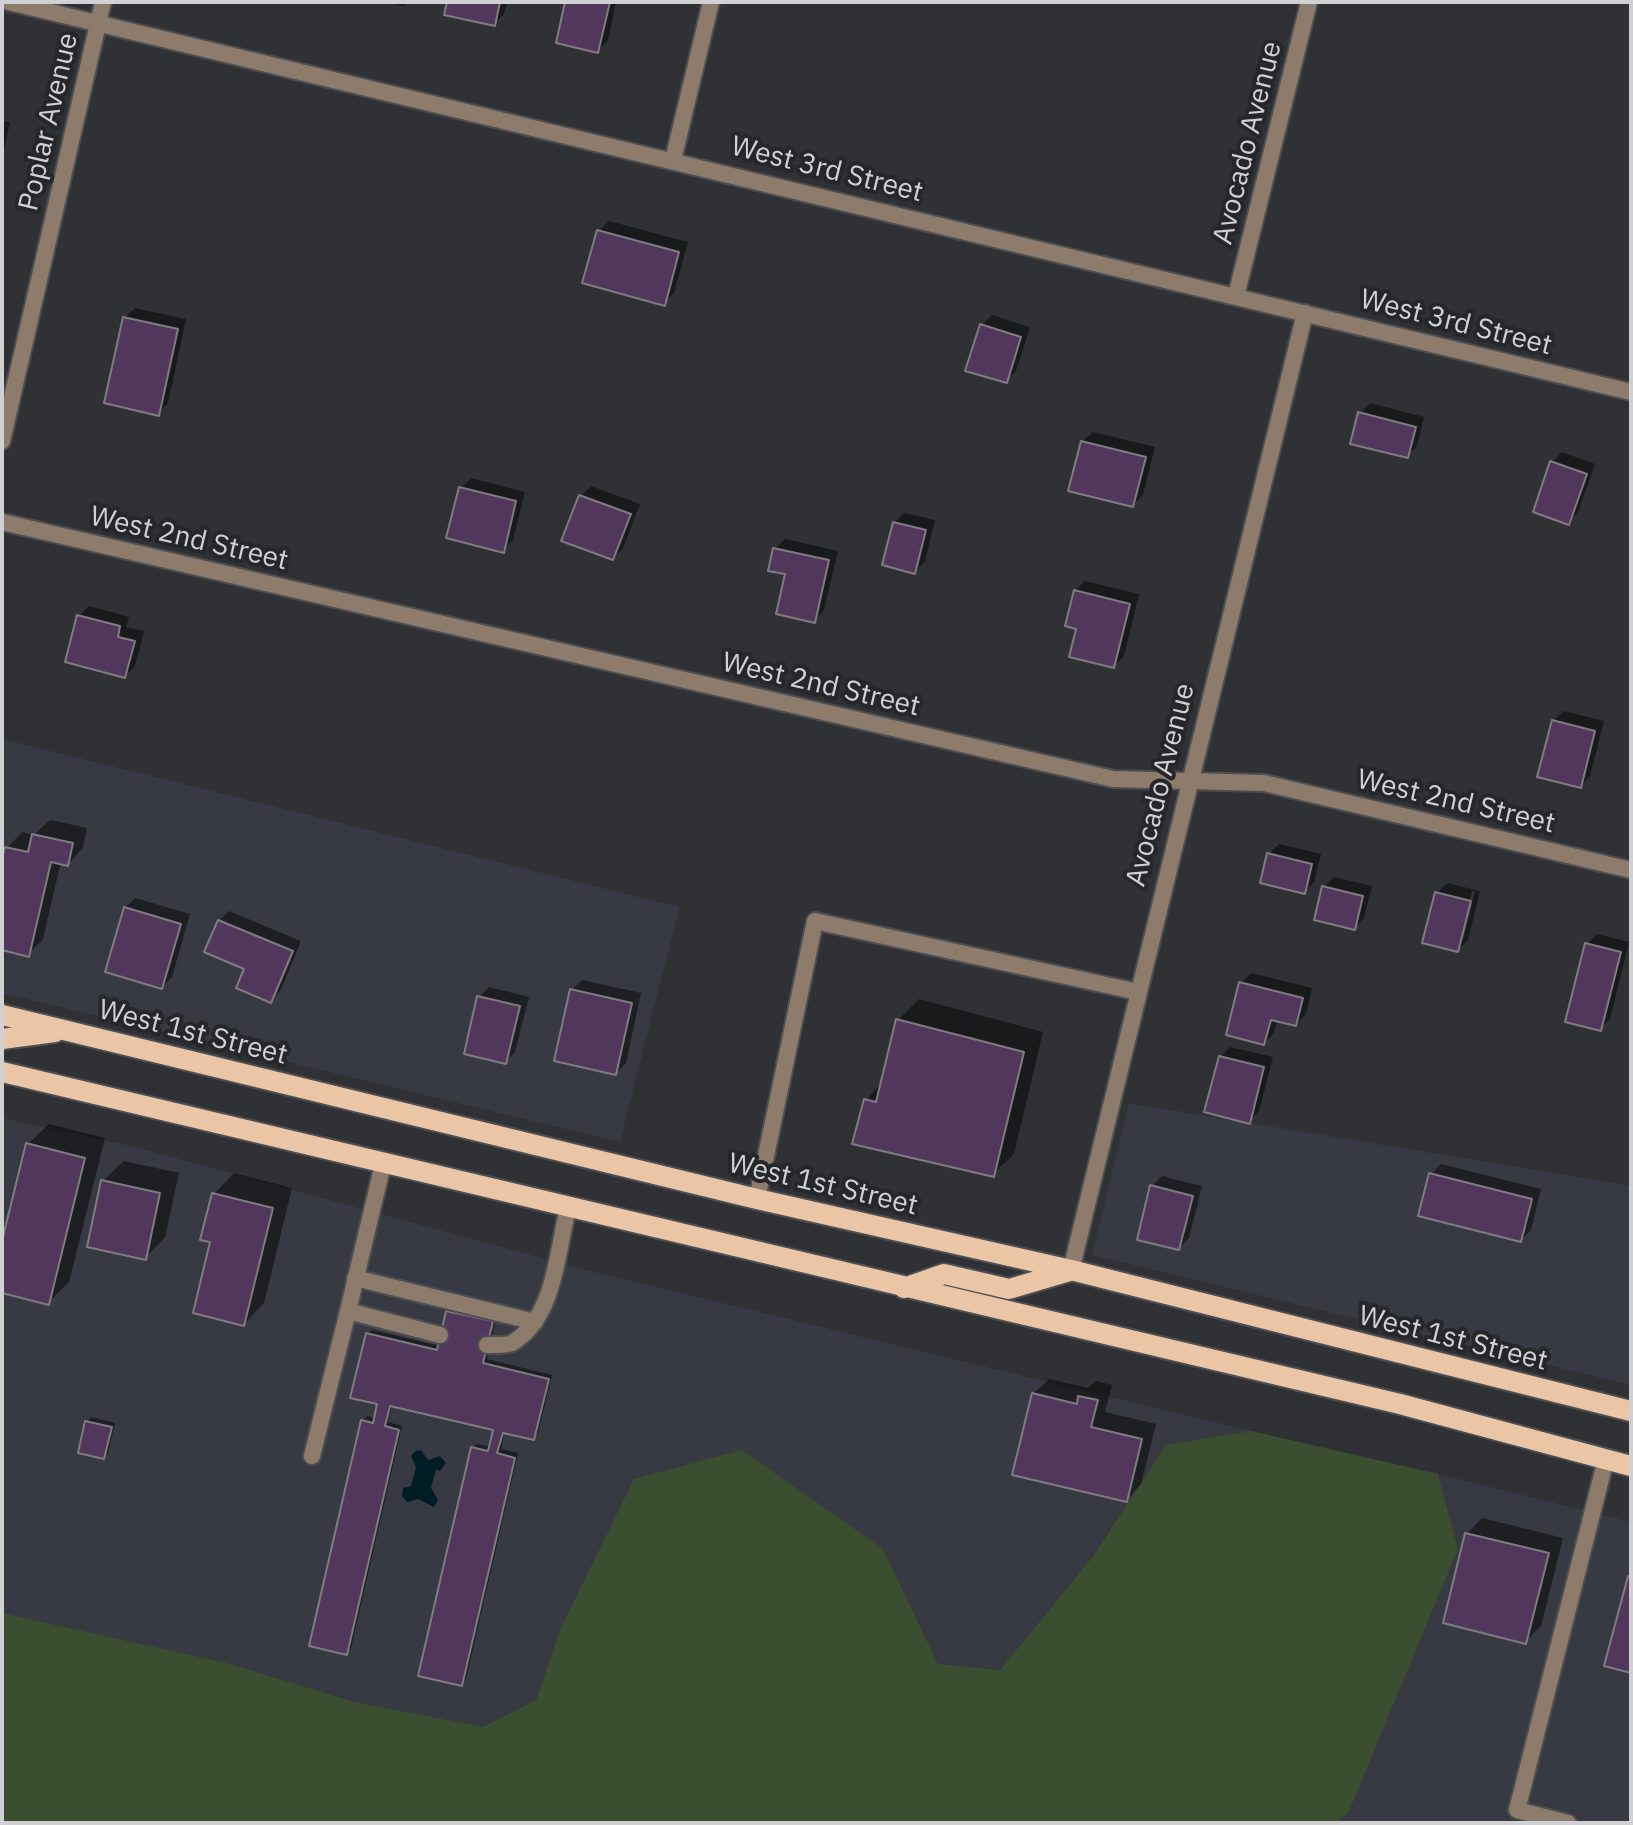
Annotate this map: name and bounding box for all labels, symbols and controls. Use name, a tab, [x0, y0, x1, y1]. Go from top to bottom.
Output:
street label: Poplar Avenue	[12, 30, 86, 214]
street label: Avocado Avenue	[1207, 38, 1289, 248]
street label: West 3rd Street	[728, 130, 926, 210]
street label: West 3rd Street	[1357, 283, 1555, 363]
street label: West 2nd Street	[87, 500, 291, 578]
street label: West 2nd Street	[719, 646, 923, 724]
street label: Avocado Avenue	[1120, 680, 1202, 890]
street label: West 2nd Street	[1354, 763, 1558, 841]
street label: West 1st Street	[95, 993, 291, 1073]
street label: West 1st Street	[725, 1147, 921, 1223]
street label: West 1st Street	[1355, 1299, 1551, 1379]

